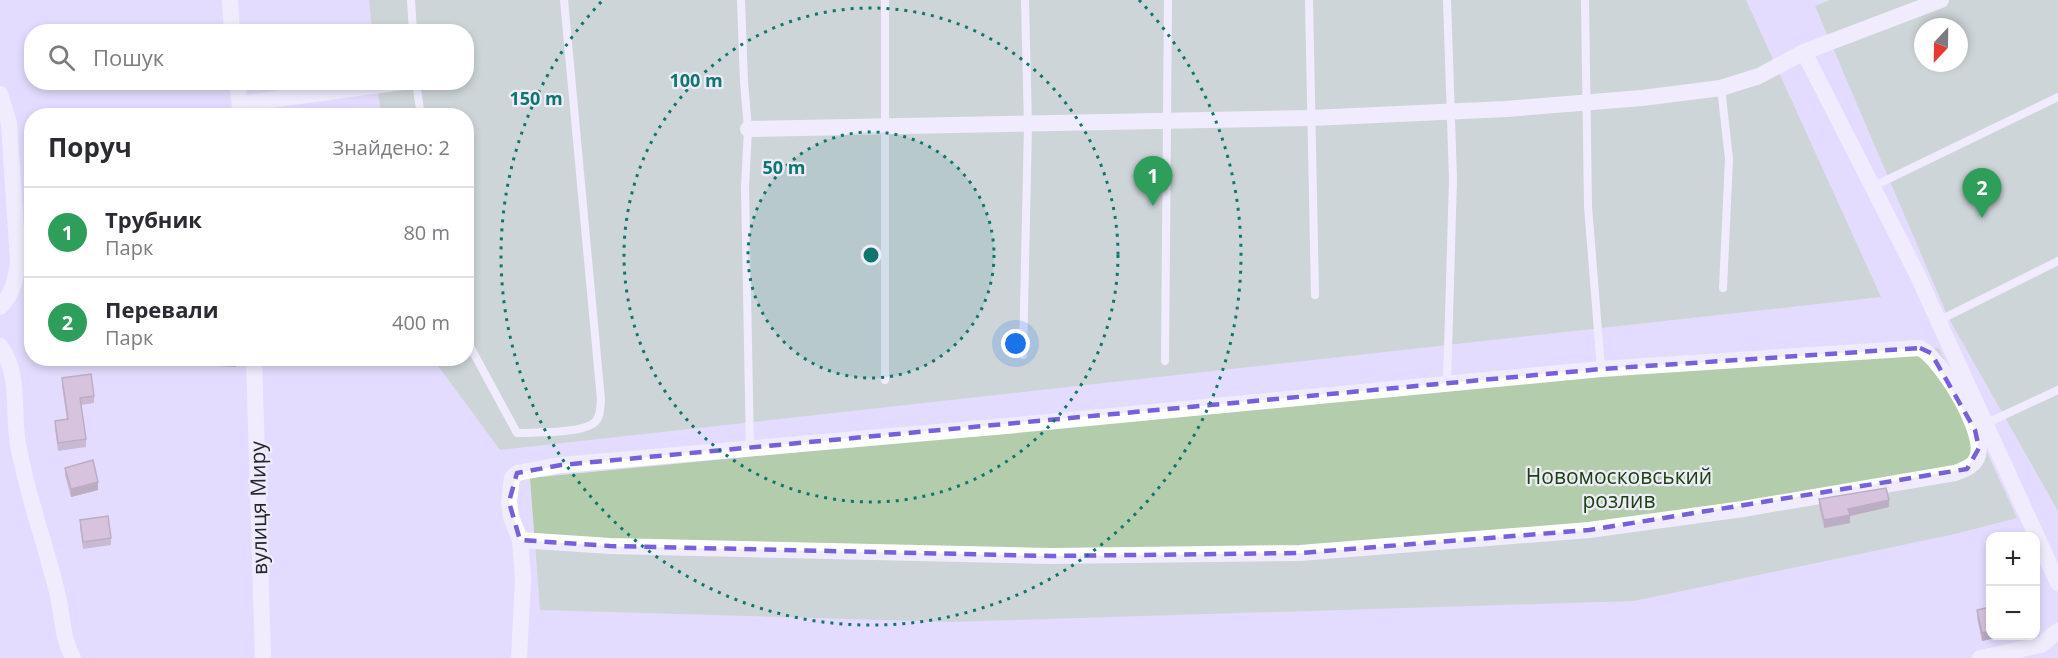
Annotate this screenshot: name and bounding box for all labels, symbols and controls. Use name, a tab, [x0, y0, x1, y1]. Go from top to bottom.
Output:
north arrow	[1914, 18, 1968, 72]
search box	[24, 24, 474, 90]
icon: search	[45, 41, 78, 74]
text: Пошук	[93, 42, 164, 72]
text: 100 m	[669, 68, 723, 92]
text: 150 m	[509, 86, 563, 110]
text: Поруч	[48, 129, 132, 165]
text: Знайдено: 2	[333, 134, 450, 161]
text: 50 m	[763, 155, 805, 179]
pin: 1	[1134, 156, 1172, 206]
pin: 2	[1962, 168, 2002, 218]
text: Трубник	[105, 204, 202, 234]
text: 1	[62, 219, 73, 246]
text: 80 m	[403, 219, 450, 246]
text: Парк	[105, 234, 153, 261]
centre of rings	[861, 245, 881, 265]
text: Перевали	[105, 294, 218, 324]
text: 2	[62, 309, 73, 336]
text: 400 m	[392, 309, 450, 336]
text: Парк	[105, 324, 153, 351]
your location	[1001, 329, 1030, 358]
street label: вулиця Миру	[243, 440, 273, 575]
park label: Новомосковський розлив	[1526, 462, 1712, 514]
map controls	[1986, 532, 2040, 640]
button: +	[1986, 532, 2040, 586]
button: −	[1986, 586, 2040, 640]

